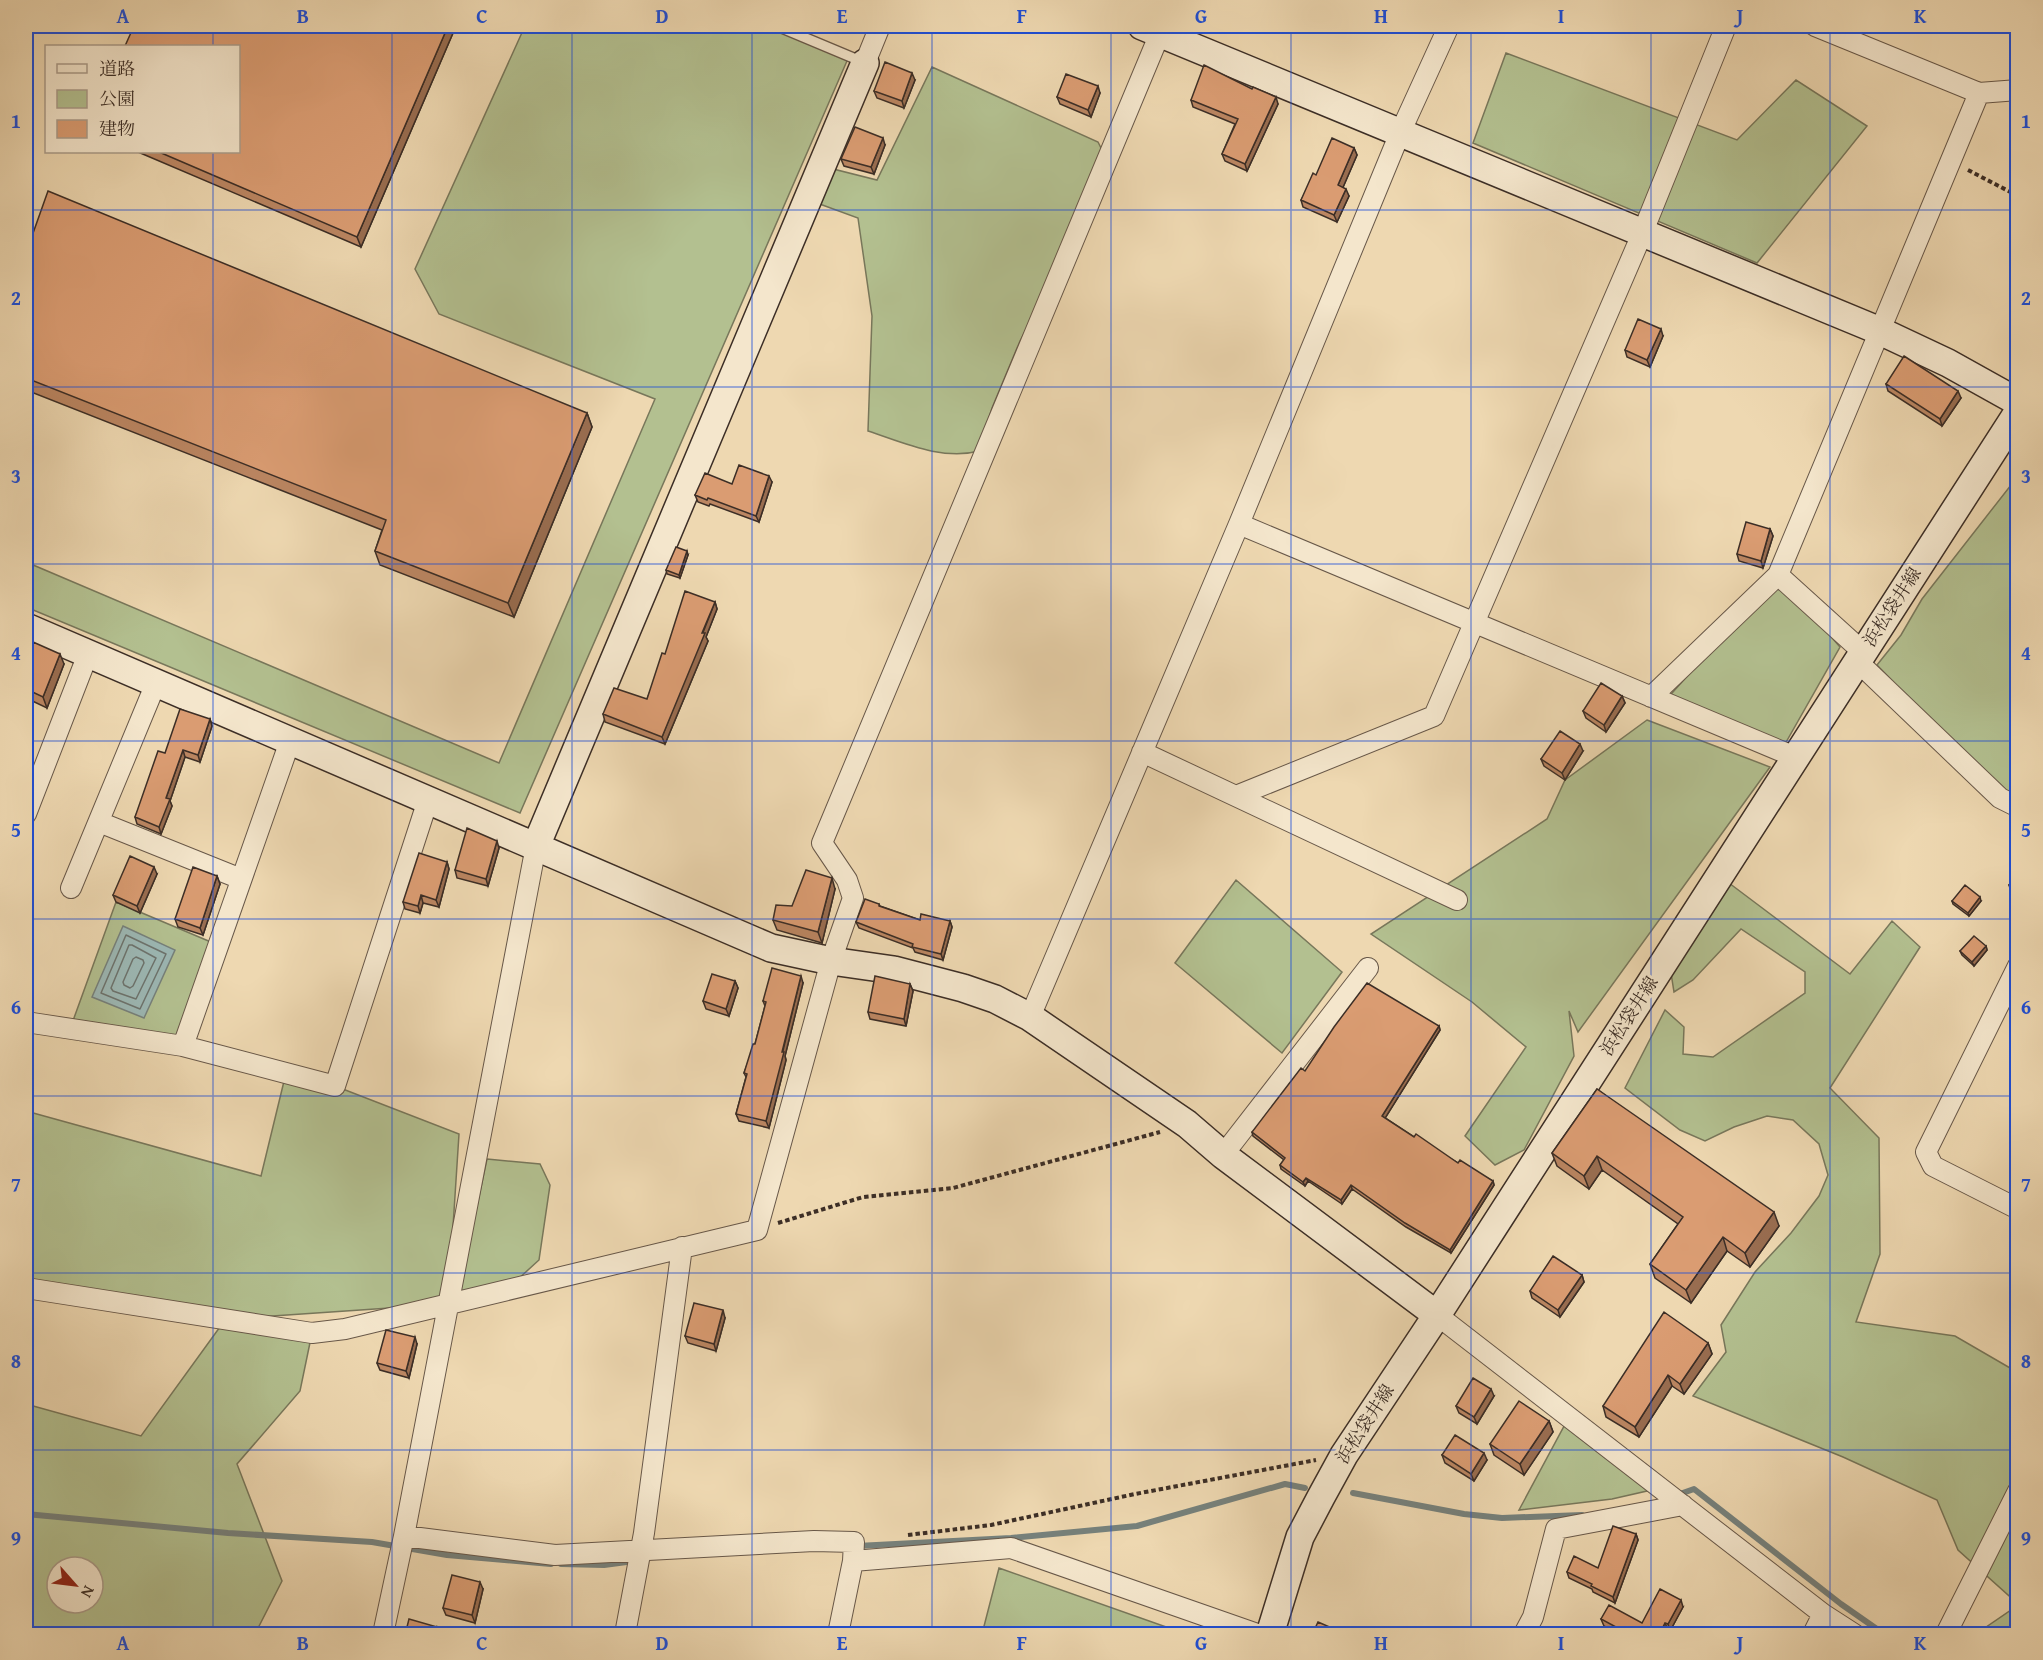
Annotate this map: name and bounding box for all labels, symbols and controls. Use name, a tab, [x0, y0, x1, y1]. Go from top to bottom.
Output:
text: A	[117, 1, 130, 30]
text: B	[297, 1, 309, 30]
text: C	[476, 1, 488, 30]
text: D	[655, 1, 669, 30]
text: E	[837, 1, 848, 30]
text: F	[1017, 1, 1027, 30]
text: G	[1195, 1, 1207, 30]
text: H	[1374, 1, 1388, 30]
text: I	[1558, 1, 1564, 30]
text: J	[1734, 1, 1744, 30]
text: K	[1914, 1, 1927, 30]
legend	[45, 45, 240, 153]
text: 道路	[99, 55, 135, 82]
text: 公園	[99, 85, 135, 112]
text: 1	[11, 106, 21, 135]
text: 1	[2021, 106, 2031, 135]
text: 建物	[99, 115, 135, 142]
text: 2	[11, 283, 21, 312]
text: 2	[2021, 283, 2031, 312]
text: 3	[11, 461, 21, 490]
text: 3	[2021, 461, 2031, 490]
street label: 浜松袋井線	[1856, 562, 1927, 652]
text: 4	[11, 638, 21, 667]
text: 4	[2021, 638, 2031, 667]
text: 5	[11, 815, 21, 844]
text: 5	[2021, 815, 2031, 844]
street label: 浜松袋井線	[1593, 971, 1664, 1061]
text: 6	[11, 992, 21, 1021]
text: 6	[2021, 992, 2031, 1021]
text: 7	[11, 1169, 21, 1198]
text: 7	[2021, 1169, 2031, 1198]
text: 8	[11, 1346, 21, 1375]
text: 8	[2021, 1346, 2031, 1375]
street label: 浜松袋井線	[1329, 1379, 1400, 1469]
text: 9	[11, 1523, 21, 1552]
text: 9	[2021, 1523, 2031, 1552]
north arrow	[45, 1555, 105, 1615]
text: N	[75, 1582, 101, 1603]
text: A	[117, 1628, 130, 1657]
text: B	[297, 1628, 309, 1657]
text: C	[476, 1628, 488, 1657]
text: D	[655, 1628, 669, 1657]
text: E	[837, 1628, 848, 1657]
text: F	[1017, 1628, 1027, 1657]
text: G	[1195, 1628, 1207, 1657]
text: H	[1374, 1628, 1388, 1657]
text: I	[1558, 1628, 1564, 1657]
text: J	[1734, 1628, 1744, 1657]
text: K	[1914, 1628, 1927, 1657]

